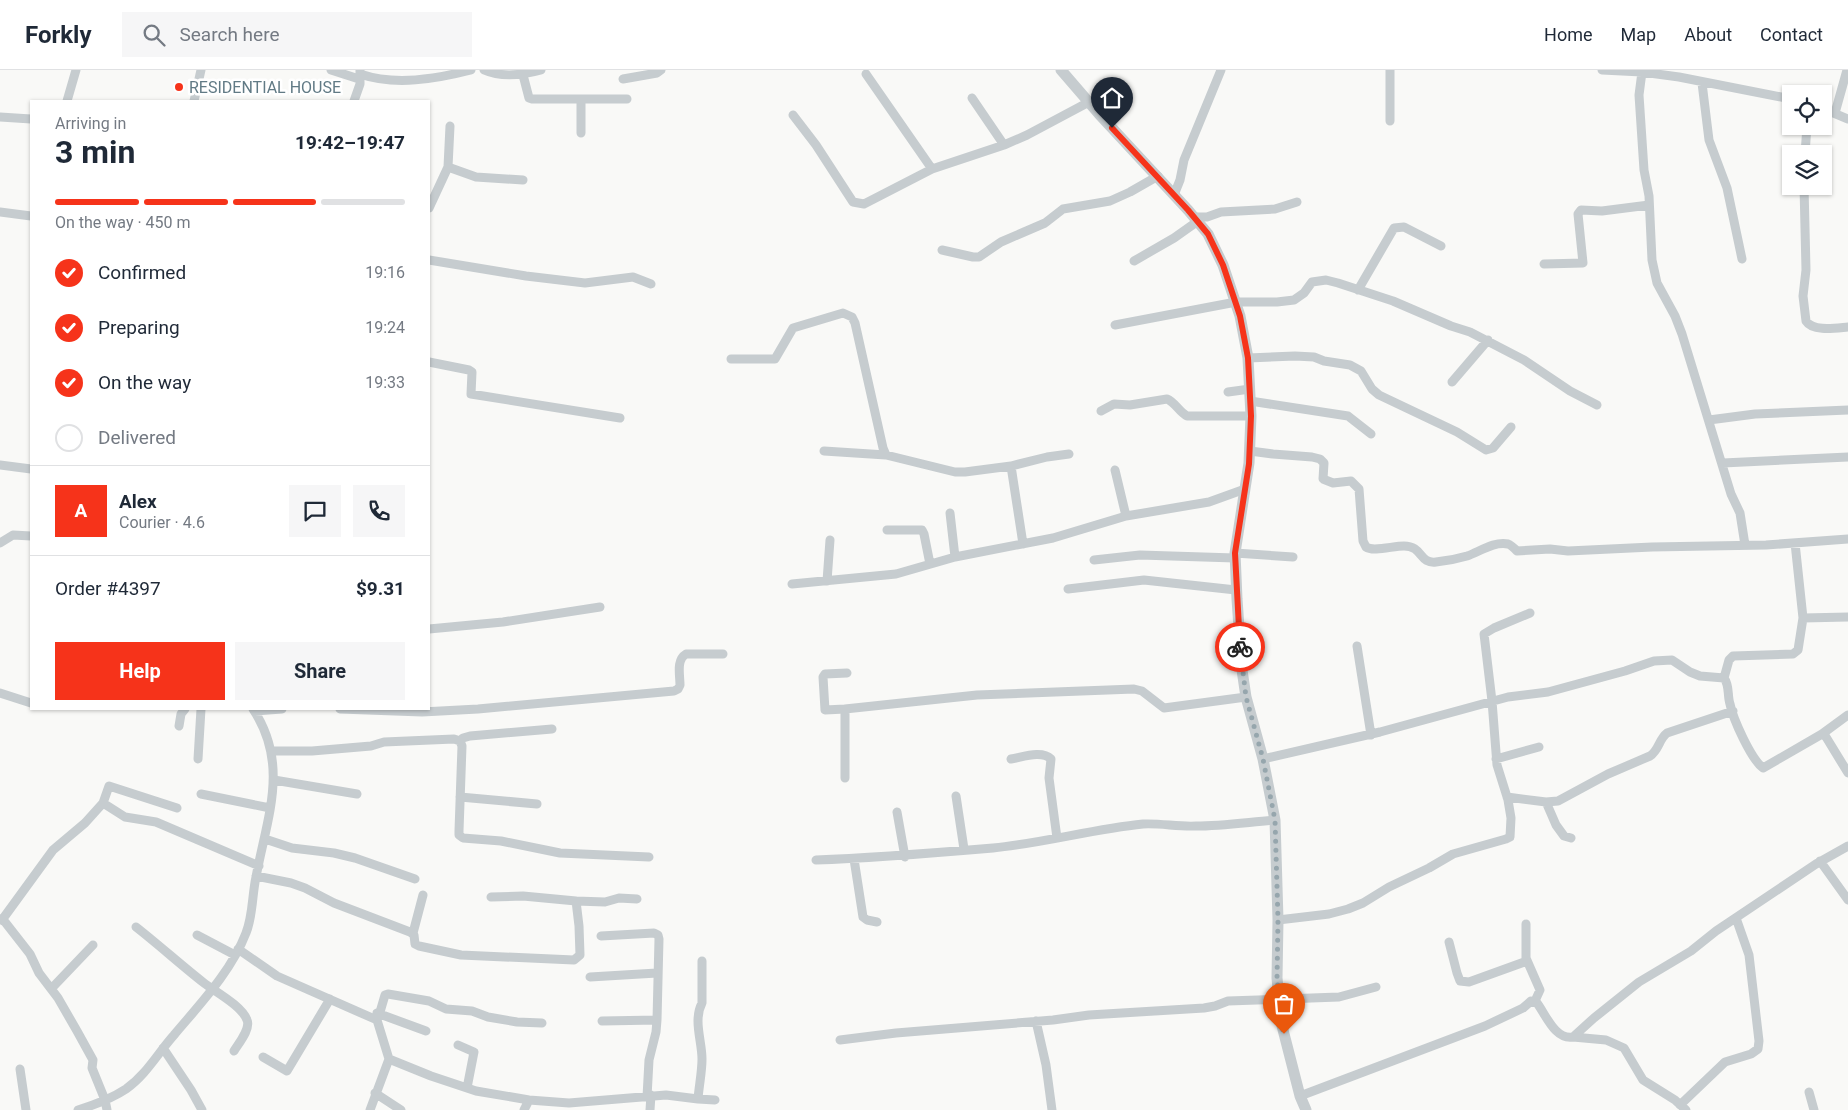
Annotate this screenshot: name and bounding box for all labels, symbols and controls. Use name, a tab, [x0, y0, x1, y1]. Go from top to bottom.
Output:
search box	[122, 12, 472, 57]
text: Forkly	[25, 21, 92, 49]
icon: search	[140, 21, 168, 49]
text: Search here	[180, 23, 279, 46]
text: Home	[1544, 24, 1593, 45]
text: Map	[1621, 24, 1656, 45]
text: About	[1684, 24, 1732, 45]
text: Contact	[1760, 24, 1823, 45]
pin	[1091, 77, 1133, 128]
place label: RESIDENTIAL HOUSE	[189, 78, 341, 97]
marker: RESIDENTIAL HOUSE	[173, 81, 185, 93]
icon: home	[1098, 84, 1126, 112]
map controls	[1782, 85, 1832, 195]
button: locate	[1782, 85, 1832, 135]
text: Arriving in	[55, 114, 126, 133]
text: 19:42–19:47	[295, 131, 405, 154]
text: 3 min	[55, 133, 135, 171]
button: layers	[1782, 145, 1832, 195]
text: On the way · 450 m	[55, 213, 191, 232]
icon: check	[55, 259, 83, 287]
text: Confirmed	[98, 261, 186, 284]
text: 19:16	[365, 263, 405, 282]
icon: check	[55, 314, 83, 342]
text: Preparing	[98, 316, 180, 339]
text: 19:24	[365, 318, 405, 337]
icon: check	[55, 369, 83, 397]
text: On the way	[98, 371, 191, 394]
text: 19:33	[365, 373, 405, 392]
text: Delivered	[98, 426, 176, 449]
button: chat	[289, 485, 341, 537]
button: phone	[353, 485, 405, 537]
text: Alex	[119, 490, 157, 513]
text: A	[75, 499, 87, 522]
text: Courier · 4.6	[119, 513, 205, 532]
text: Order #4397	[55, 577, 161, 600]
text: $9.31	[356, 577, 405, 600]
courier	[1215, 622, 1265, 672]
icon: bike	[1226, 633, 1254, 661]
button: Help	[55, 642, 225, 700]
button: Share	[235, 642, 405, 700]
pin	[1263, 983, 1305, 1034]
icon: bag	[1270, 990, 1298, 1018]

